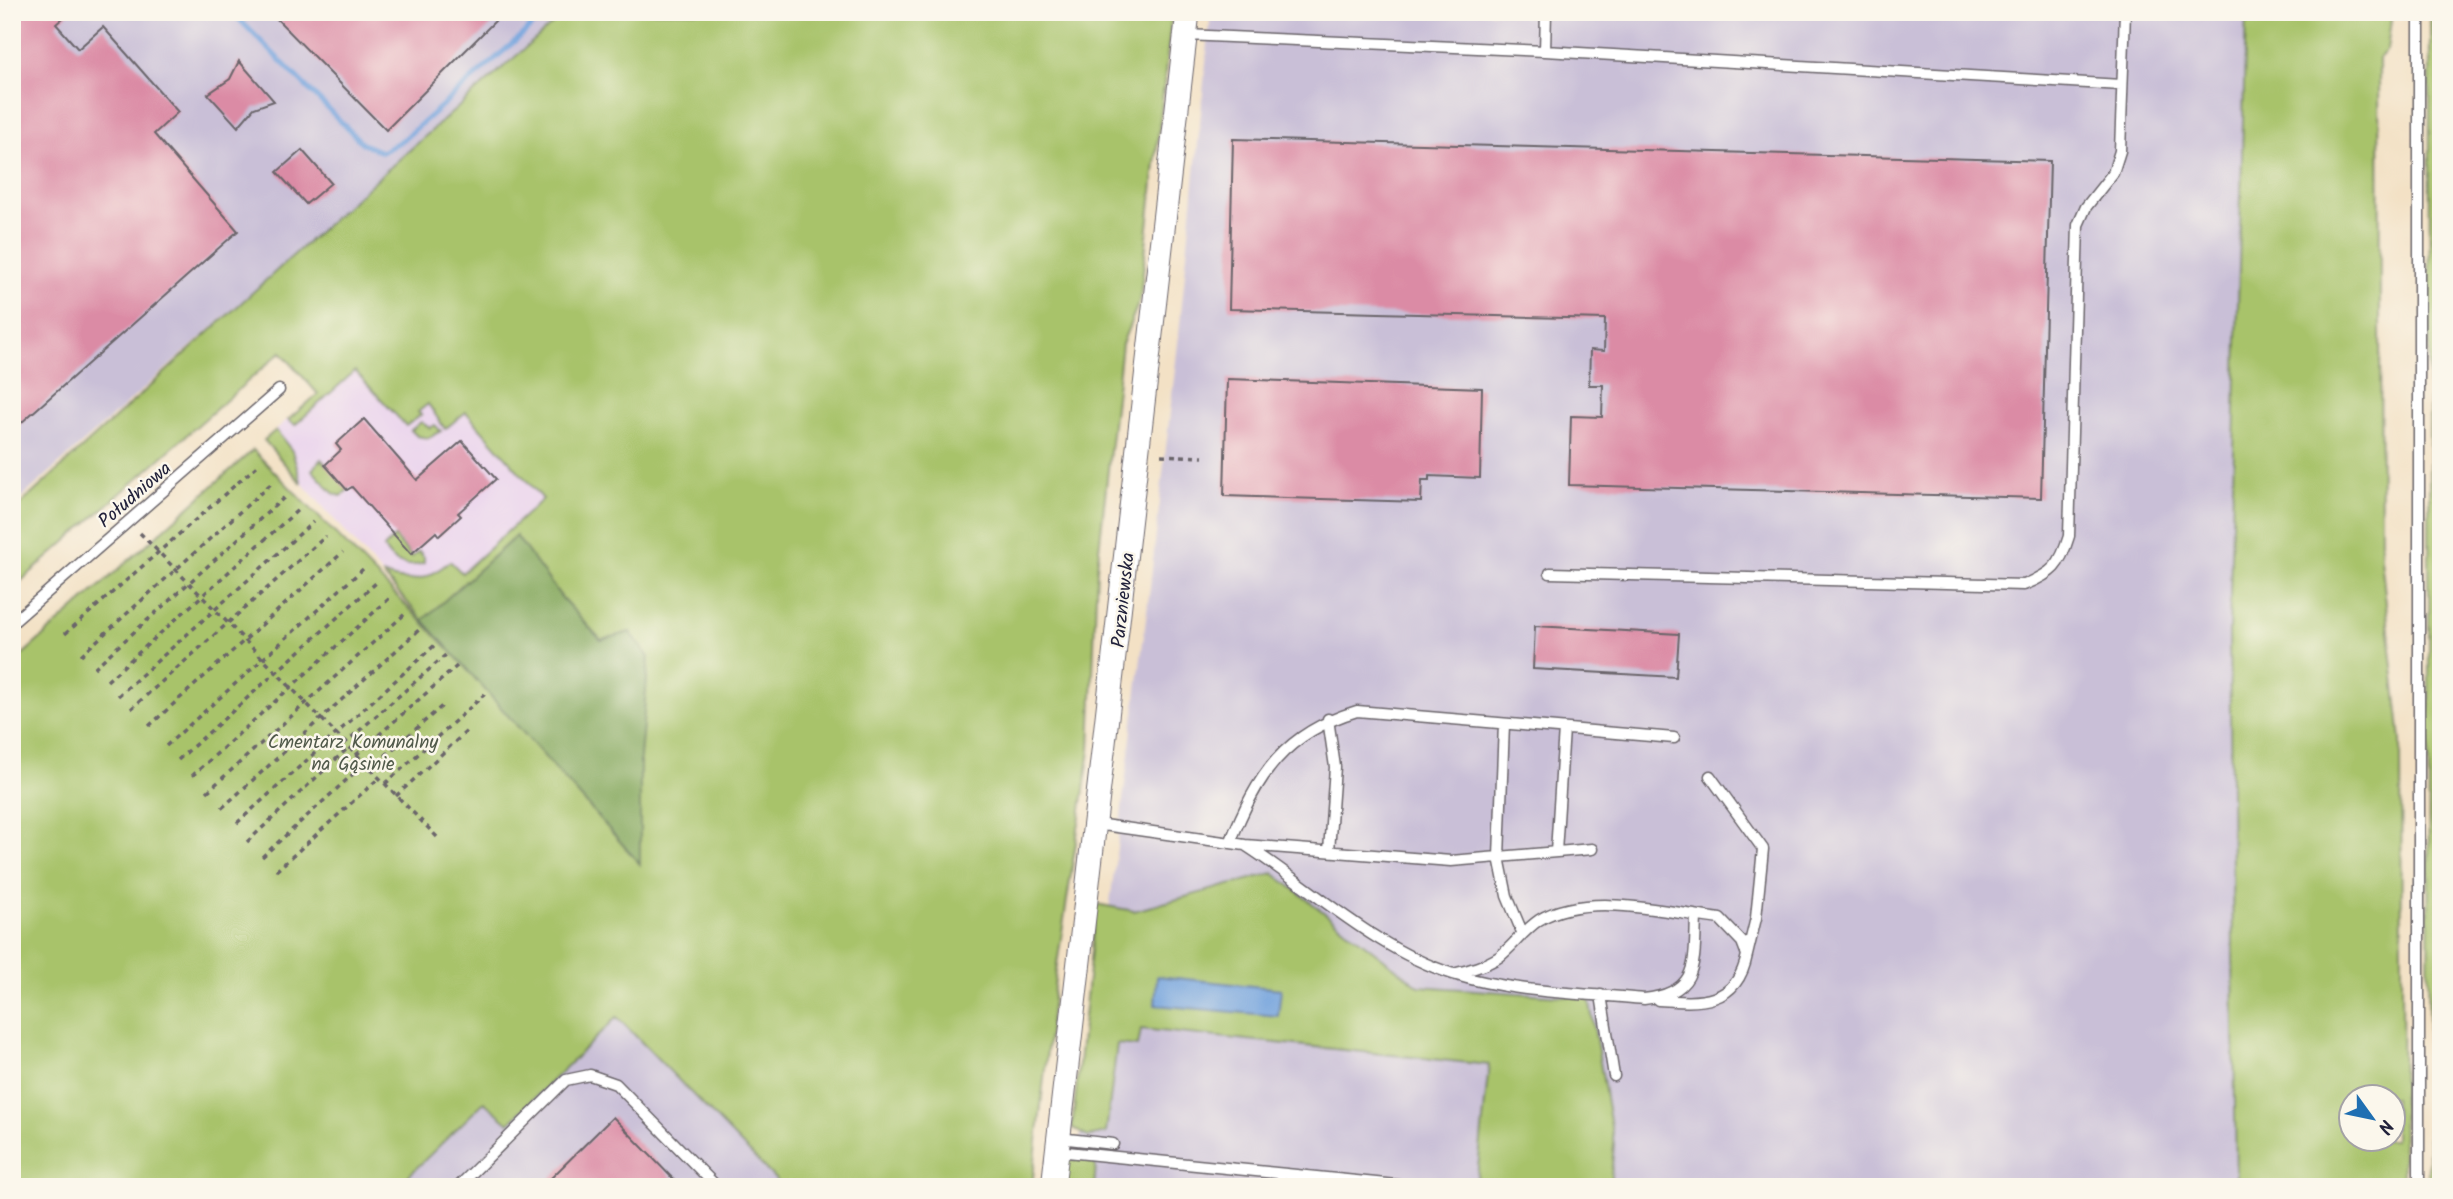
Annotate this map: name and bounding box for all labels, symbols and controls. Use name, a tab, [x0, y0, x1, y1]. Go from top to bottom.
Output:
street label: Południowa	[92, 455, 179, 536]
street label: Parzniewska	[1104, 551, 1144, 649]
park label: Cmentarz Komunalny na Gąsinie	[268, 728, 439, 780]
north arrow	[2338, 1084, 2408, 1154]
text: N	[2369, 1113, 2400, 1139]

